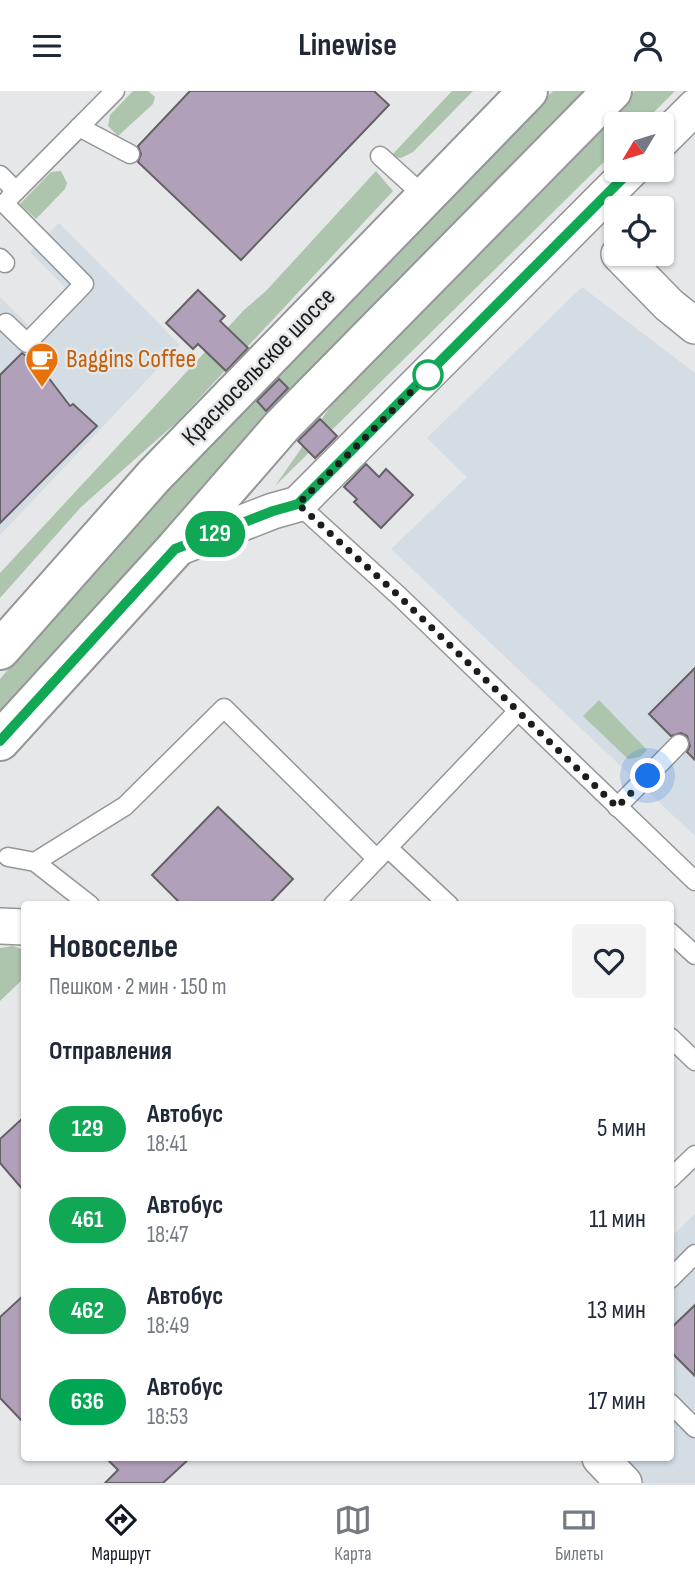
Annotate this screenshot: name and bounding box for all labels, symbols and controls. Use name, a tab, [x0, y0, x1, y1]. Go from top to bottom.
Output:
text: Linewise	[298, 26, 397, 65]
icon: menu	[28, 27, 66, 65]
icon: person	[629, 27, 667, 65]
north arrow	[604, 112, 674, 182]
map controls	[604, 112, 674, 266]
button: locate	[604, 196, 674, 266]
street label: Красносельское шоссе	[176, 282, 342, 452]
cafe icon: Baggins Coffee	[23, 340, 61, 389]
place label: Baggins Coffee	[66, 344, 196, 375]
unlabelled marker	[413, 360, 443, 390]
line badge: 129	[175, 511, 255, 557]
text: 129	[199, 519, 231, 548]
your location	[630, 758, 665, 793]
button: heart	[572, 924, 646, 998]
text: Новоселье	[49, 927, 178, 967]
text: Пешком · 2 мин · 150 m	[49, 973, 226, 1001]
text: Отправления	[49, 1036, 172, 1067]
text: Автобус	[147, 1099, 223, 1130]
text: 5 мин	[597, 1113, 646, 1144]
text: 129	[72, 1114, 103, 1143]
text: 18:41	[147, 1130, 187, 1158]
text: Автобус	[147, 1190, 223, 1221]
text: 11 мин	[589, 1204, 646, 1235]
text: 461	[72, 1205, 103, 1234]
text: 18:47	[147, 1221, 188, 1249]
text: Автобус	[147, 1281, 223, 1312]
text: 13 мин	[587, 1295, 646, 1326]
text: 462	[71, 1296, 104, 1325]
text: 18:49	[147, 1312, 189, 1340]
text: Автобус	[147, 1372, 223, 1403]
text: 17 мин	[588, 1386, 646, 1417]
text: 636	[71, 1387, 104, 1416]
text: 18:53	[147, 1403, 188, 1431]
tab: Маршрут	[92, 1501, 151, 1566]
tab: Карта	[334, 1501, 372, 1566]
tab: Билеты	[555, 1501, 603, 1566]

